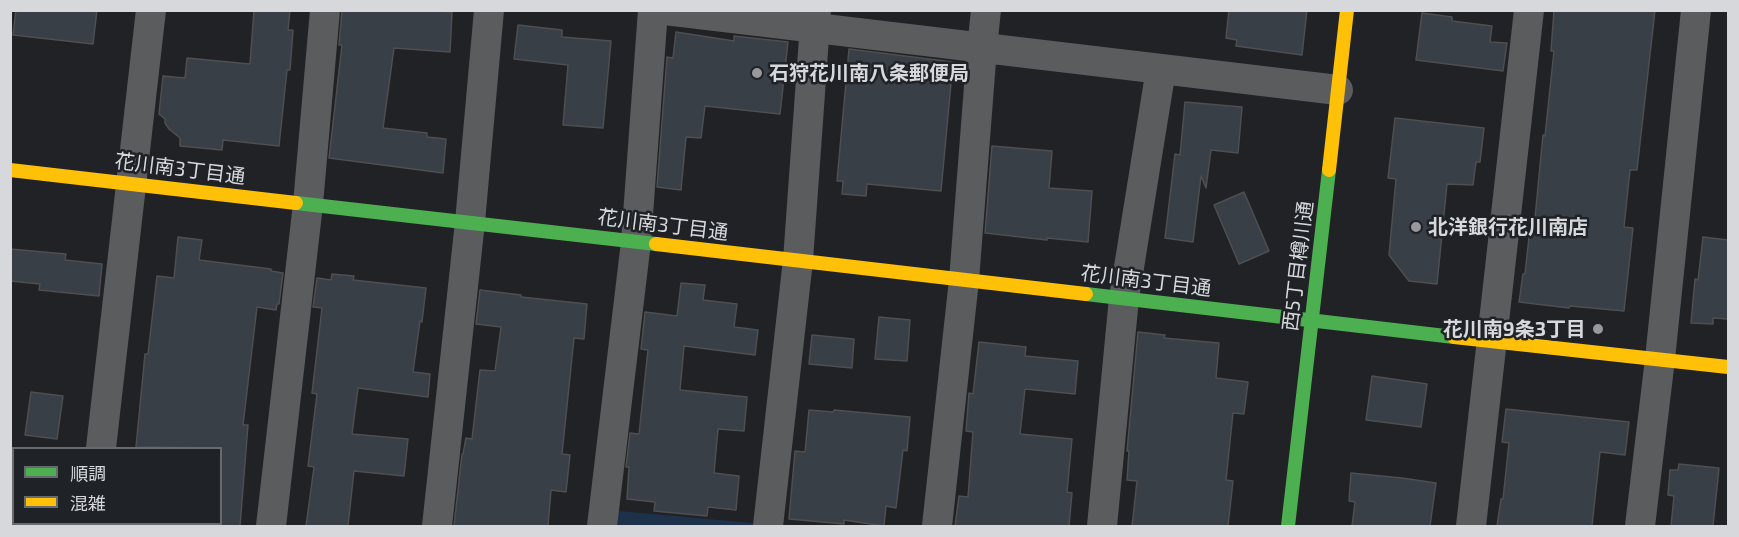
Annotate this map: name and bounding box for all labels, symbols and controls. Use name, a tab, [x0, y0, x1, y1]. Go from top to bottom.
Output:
place label: 石狩花川南八条郵便局	[769, 61, 969, 85]
marker: 石狩花川南八条郵便局	[750, 66, 764, 80]
street label: 花川南3丁目通	[113, 149, 247, 189]
street label: 西5丁目樽川通	[1278, 200, 1318, 332]
street label: 花川南3丁目通	[596, 205, 730, 245]
place label: 北洋銀行花川南店	[1428, 215, 1588, 239]
marker: 北洋銀行花川南店	[1409, 220, 1423, 234]
street label: 花川南3丁目通	[1079, 261, 1213, 301]
place label: 花川南9条3丁目	[1443, 317, 1586, 341]
marker: 花川南9条3丁目	[1591, 322, 1605, 336]
legend	[12, 447, 222, 525]
text: 順調	[70, 462, 106, 484]
text: 混雑	[70, 492, 106, 514]

